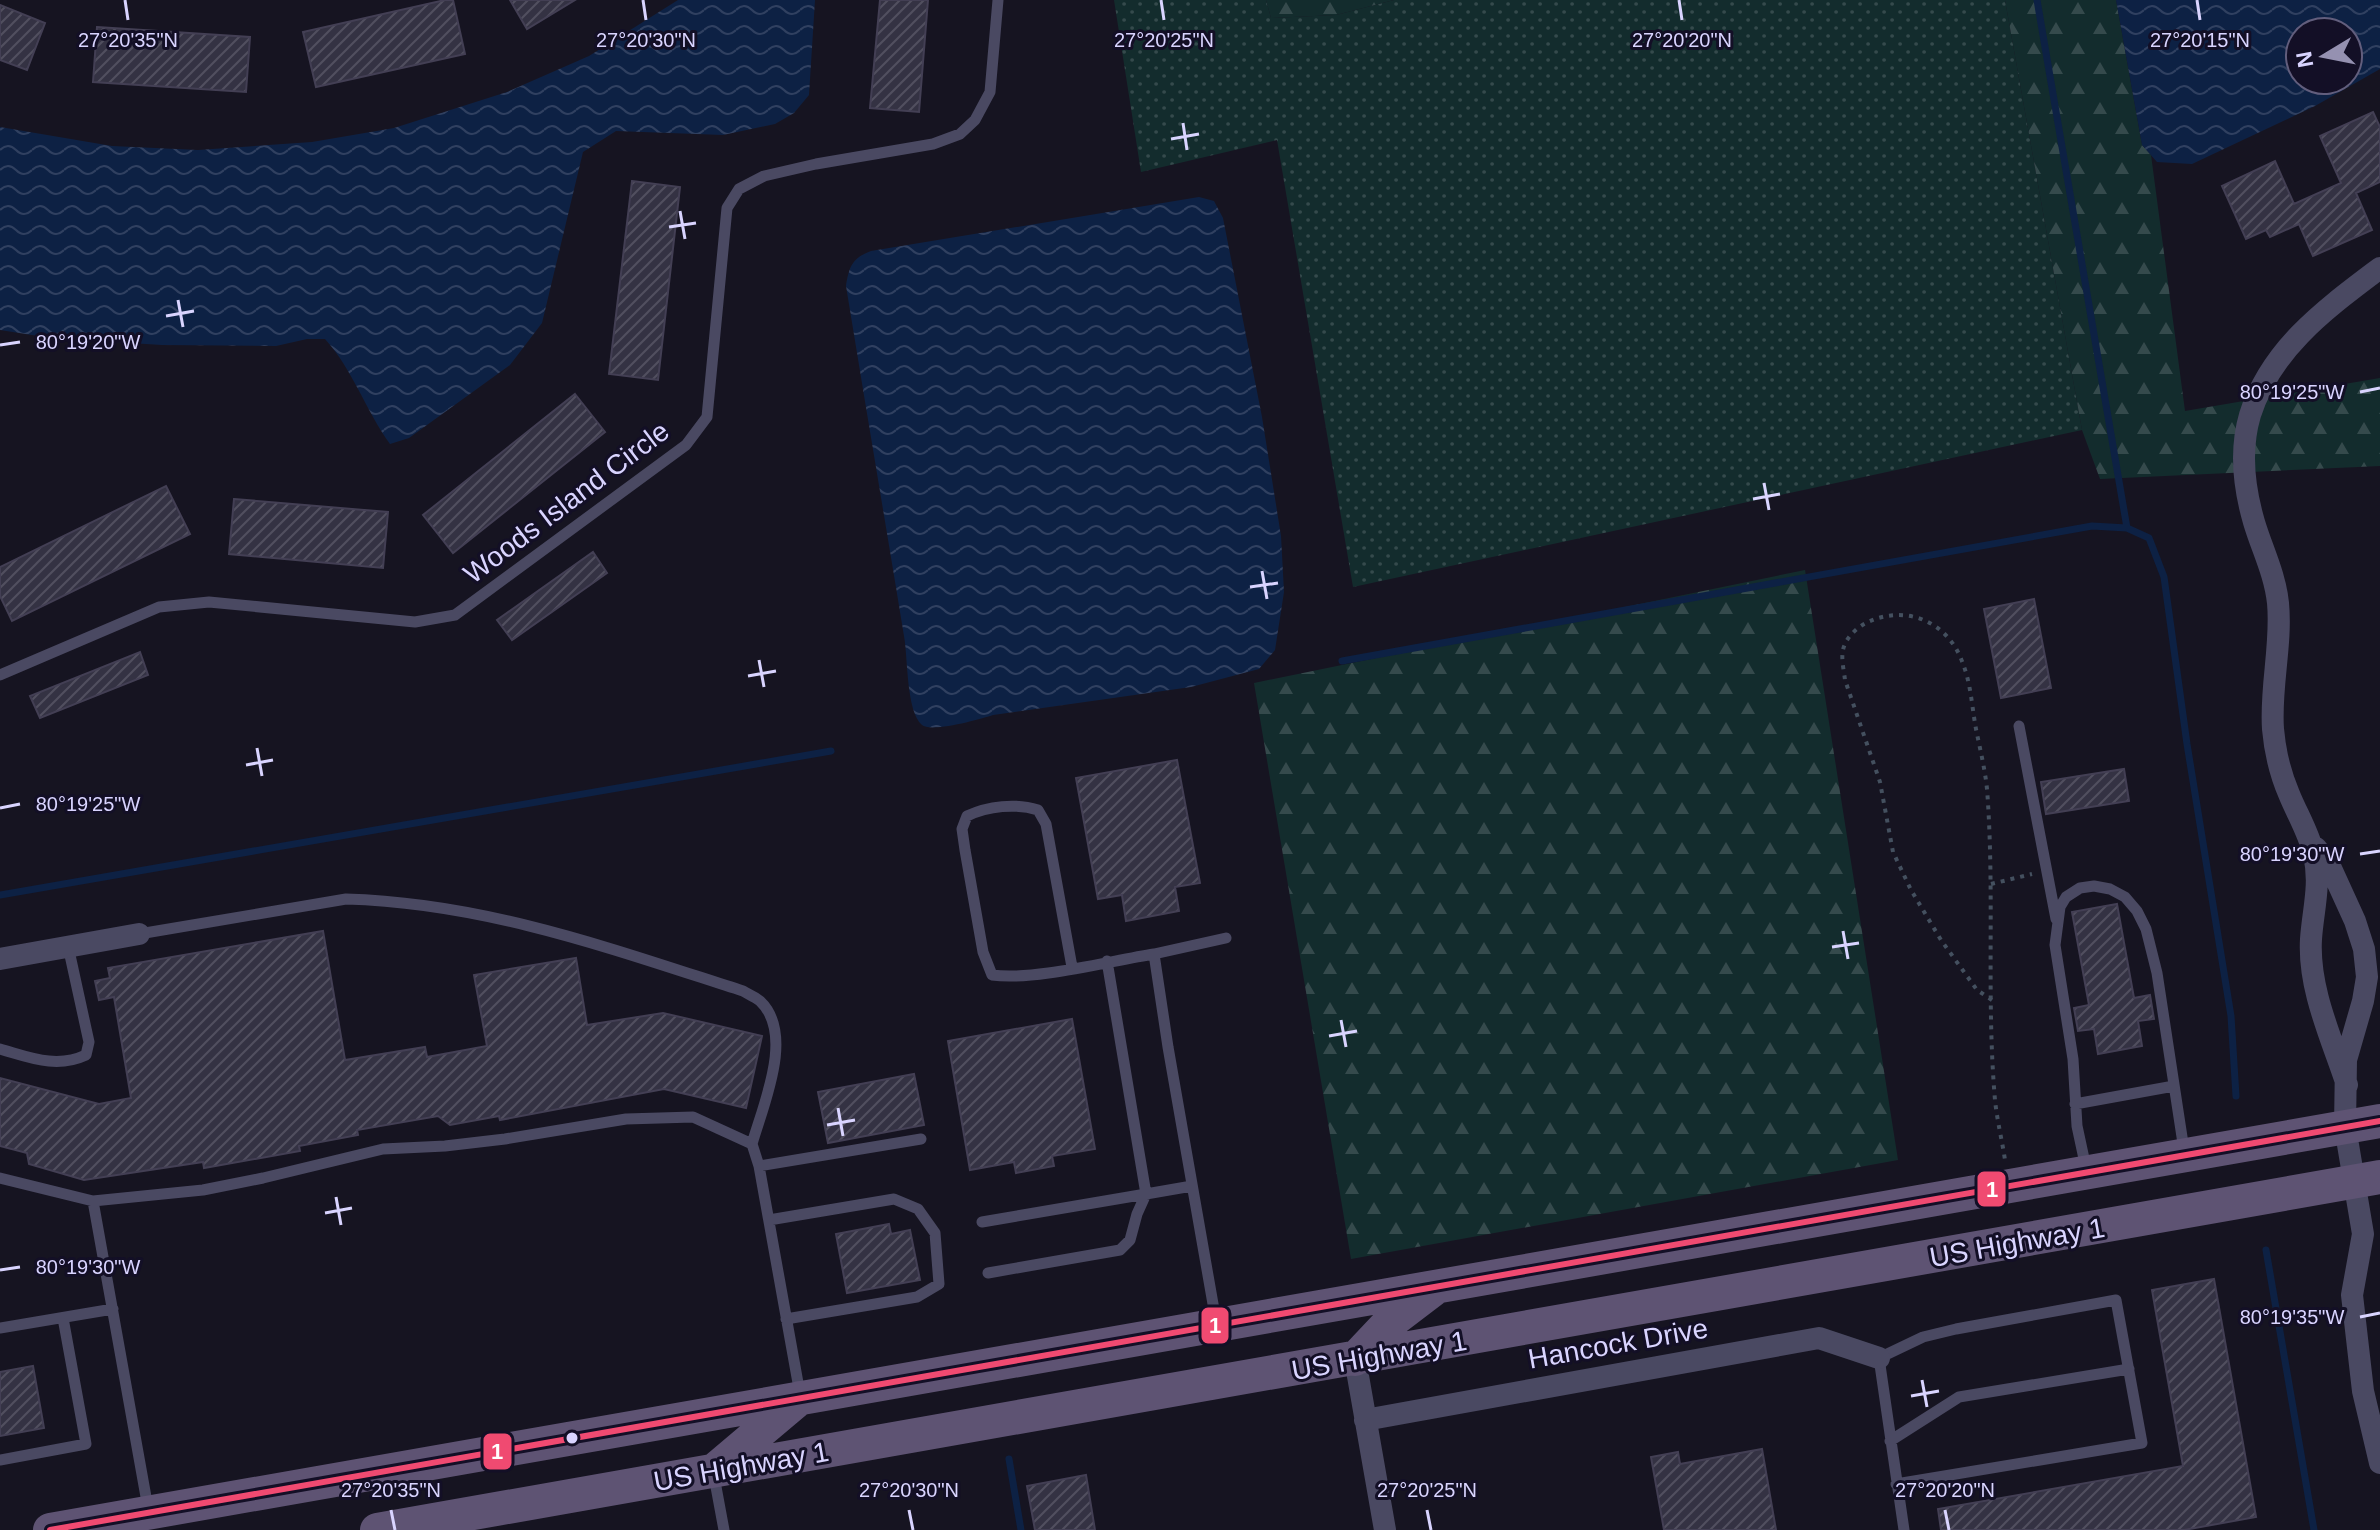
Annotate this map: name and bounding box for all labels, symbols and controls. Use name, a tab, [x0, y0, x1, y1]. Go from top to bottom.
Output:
north arrow	[2284, 16, 2364, 96]
text: 27°20'35"N	[78, 29, 178, 51]
text: 27°20'30"N	[596, 29, 696, 51]
text: 27°20'25"N	[1114, 29, 1214, 51]
text: 27°20'20"N	[1632, 29, 1732, 51]
text: 27°20'15"N	[2150, 29, 2250, 51]
text: N	[2291, 49, 2318, 69]
text: 80°19'20"W	[36, 331, 140, 353]
text: 80°19'25"W	[2240, 381, 2344, 403]
street label: Woods Island Circle	[458, 415, 675, 590]
text: 80°19'25"W	[36, 793, 140, 815]
text: 80°19'30"W	[2240, 843, 2344, 865]
line badge: 1	[1976, 1170, 2007, 1208]
text: 1	[1986, 1177, 1998, 1202]
street label: US Highway 1	[1927, 1212, 2107, 1273]
text: 80°19'30"W	[36, 1256, 140, 1278]
line badge: 1	[1200, 1306, 1230, 1345]
text: 80°19'35"W	[2240, 1306, 2344, 1328]
street label: Hancock Drive	[1526, 1312, 1710, 1375]
text: 1	[1209, 1313, 1221, 1338]
street label: US Highway 1	[1289, 1325, 1469, 1386]
unlabelled marker	[564, 1430, 580, 1446]
line badge: 1	[482, 1432, 513, 1471]
street label: US Highway 1	[651, 1436, 831, 1497]
text: 1	[491, 1439, 503, 1464]
text: 27°20'35"N	[341, 1479, 441, 1501]
text: 27°20'30"N	[859, 1479, 959, 1501]
text: 27°20'25"N	[1377, 1479, 1477, 1501]
text: 27°20'20"N	[1895, 1479, 1995, 1501]

